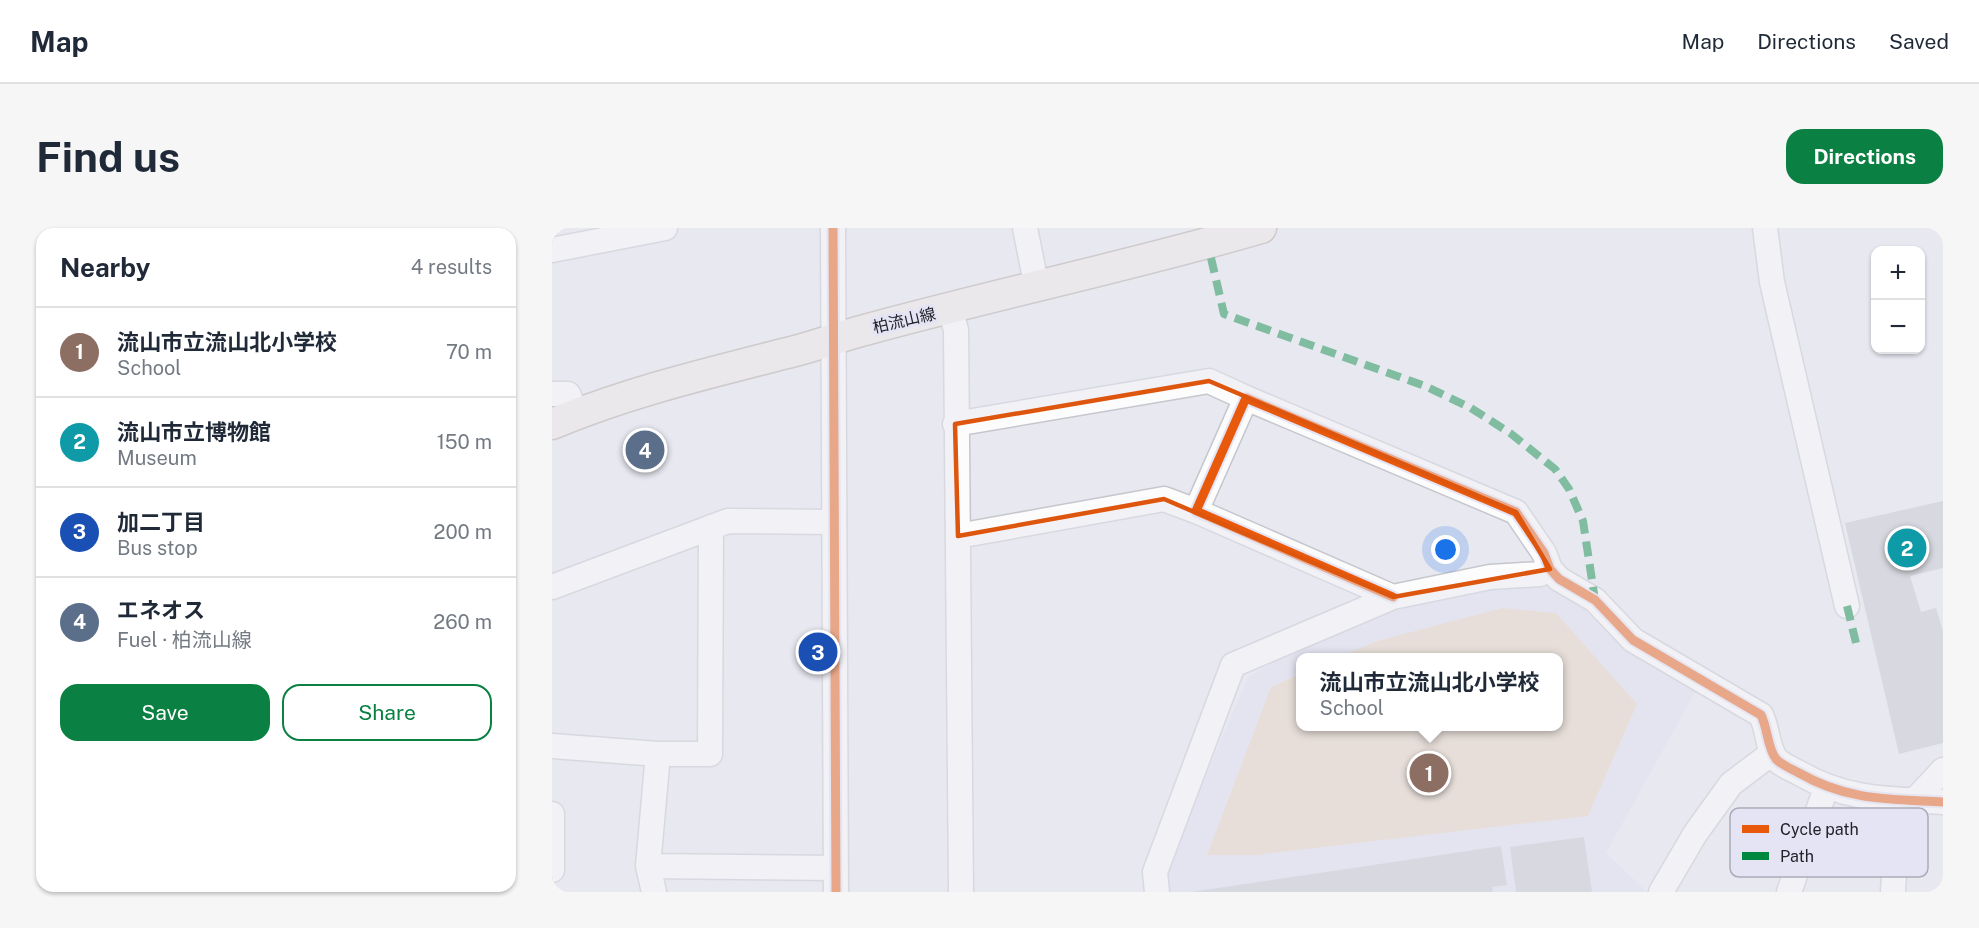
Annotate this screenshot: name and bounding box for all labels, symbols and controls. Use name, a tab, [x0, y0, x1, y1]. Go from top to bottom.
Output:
text: Map	[30, 25, 89, 58]
text: Map	[1682, 29, 1724, 54]
text: Directions	[1757, 29, 1856, 54]
text: Saved	[1889, 29, 1949, 54]
button: Directions	[1786, 129, 1943, 184]
text: Find us	[36, 132, 180, 181]
map controls	[1871, 246, 1925, 354]
button: +	[1871, 246, 1925, 300]
text: Nearby	[60, 252, 150, 283]
text: 4 results	[411, 255, 492, 279]
button: −	[1871, 300, 1925, 354]
street label: 柏流山線	[871, 304, 937, 337]
text: 流山市立流山北小学校	[117, 329, 337, 355]
text: 1	[75, 340, 84, 364]
text: 70 m	[446, 340, 492, 364]
text: School	[117, 356, 181, 380]
text: 流山市立博物館	[117, 419, 271, 445]
pin: 4	[626, 428, 664, 472]
text: 2	[73, 430, 86, 454]
text: 150 m	[437, 430, 492, 454]
text: Museum	[117, 446, 197, 470]
text: 加二丁目	[117, 509, 205, 535]
text: 3	[73, 520, 86, 544]
text: 200 m	[434, 520, 492, 544]
pin: 2	[1888, 526, 1926, 570]
your location	[1431, 535, 1460, 564]
text: Bus stop	[117, 536, 198, 560]
text: エネオス	[117, 597, 205, 623]
text: 4	[73, 610, 86, 634]
text: 260 m	[433, 610, 492, 634]
text: Fuel · 柏流山線	[117, 628, 252, 652]
pin: 3	[798, 630, 838, 674]
popup	[1296, 653, 1563, 731]
text: 流山市立流山北小学校	[1319, 669, 1540, 695]
button: Save	[60, 684, 270, 741]
button: Share	[282, 684, 492, 741]
text: School	[1319, 696, 1384, 720]
pin: 1	[1410, 750, 1448, 796]
legend	[1730, 808, 1928, 877]
text: Cycle path	[1780, 820, 1859, 839]
text: Path	[1780, 847, 1814, 866]

